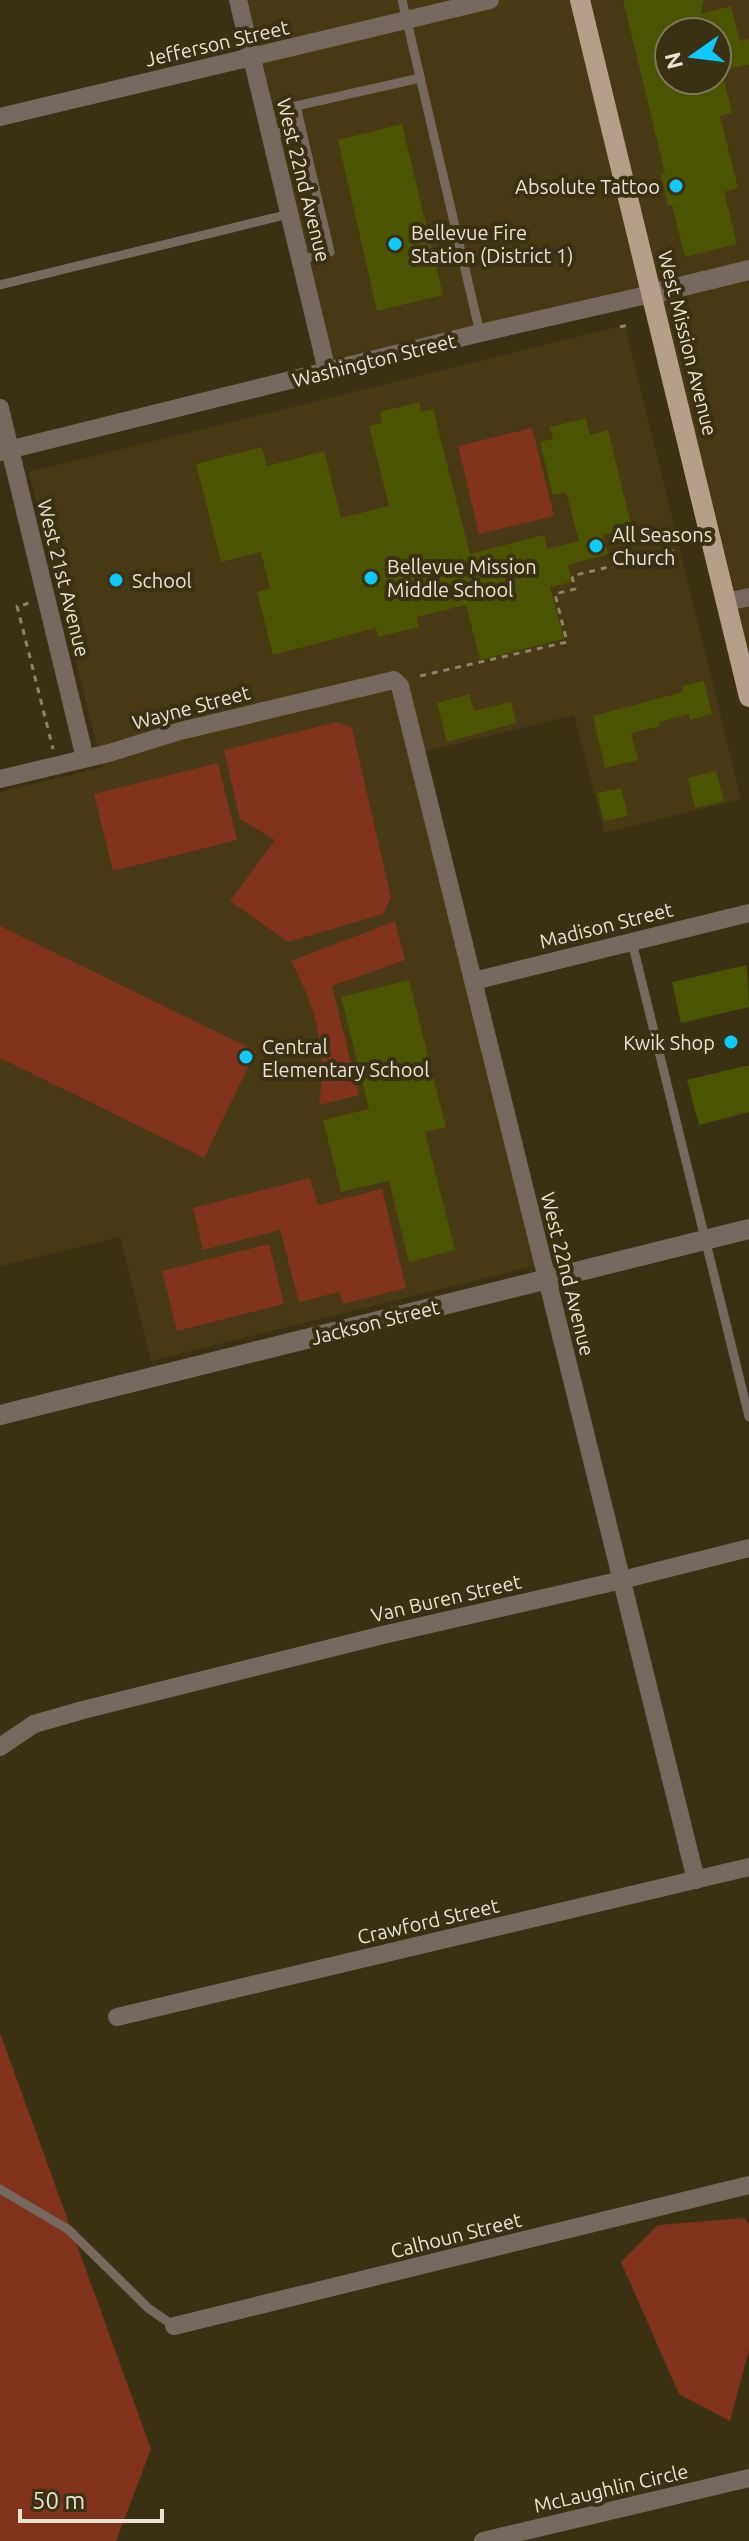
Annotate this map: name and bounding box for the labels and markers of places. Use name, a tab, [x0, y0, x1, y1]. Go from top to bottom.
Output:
place label: Absolute Tattoo	[515, 175, 660, 198]
marker: Absolute Tattoo	[667, 177, 685, 195]
place label: Bellevue Fire Station (District 1)	[411, 221, 574, 267]
marker: Bellevue Fire Station (District 1)	[386, 235, 404, 253]
place label: All Seasons Church	[612, 523, 712, 569]
marker: All Seasons Church	[587, 537, 605, 555]
place label: Bellevue Mission Middle School	[387, 555, 537, 601]
place label: School	[132, 569, 192, 592]
marker: Bellevue Mission Middle School	[362, 569, 380, 587]
marker: School	[107, 571, 125, 589]
place label: Kwik Shop	[623, 1031, 715, 1054]
marker: Kwik Shop	[722, 1033, 740, 1051]
place label: Central Elementary School	[262, 1035, 429, 1081]
marker: Central Elementary School	[237, 1048, 255, 1066]

